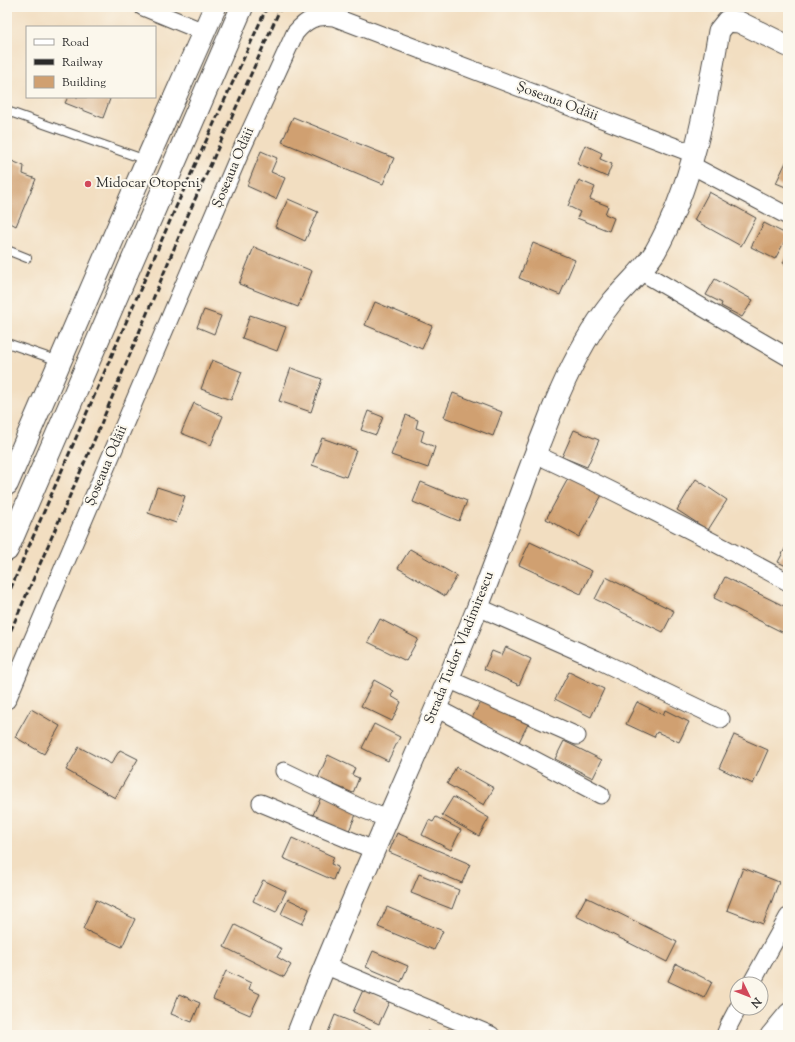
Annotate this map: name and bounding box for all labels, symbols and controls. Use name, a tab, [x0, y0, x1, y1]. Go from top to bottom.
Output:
legend	[26, 26, 156, 98]
text: Road	[62, 34, 89, 52]
text: Railway	[62, 54, 103, 72]
text: Building	[62, 74, 106, 92]
street label: Șoseaua Odăii	[513, 77, 601, 127]
street label: Șoseaua Odăii	[208, 124, 260, 212]
place label: Midocar Otopeni	[96, 174, 200, 194]
marker: Midocar Otopeni	[83, 179, 93, 189]
street label: Șoseaua Odăii	[81, 422, 133, 510]
street label: Strada Tudor Vladimirescu	[420, 569, 500, 727]
north arrow	[729, 976, 769, 1016]
text: N	[747, 993, 765, 1011]

